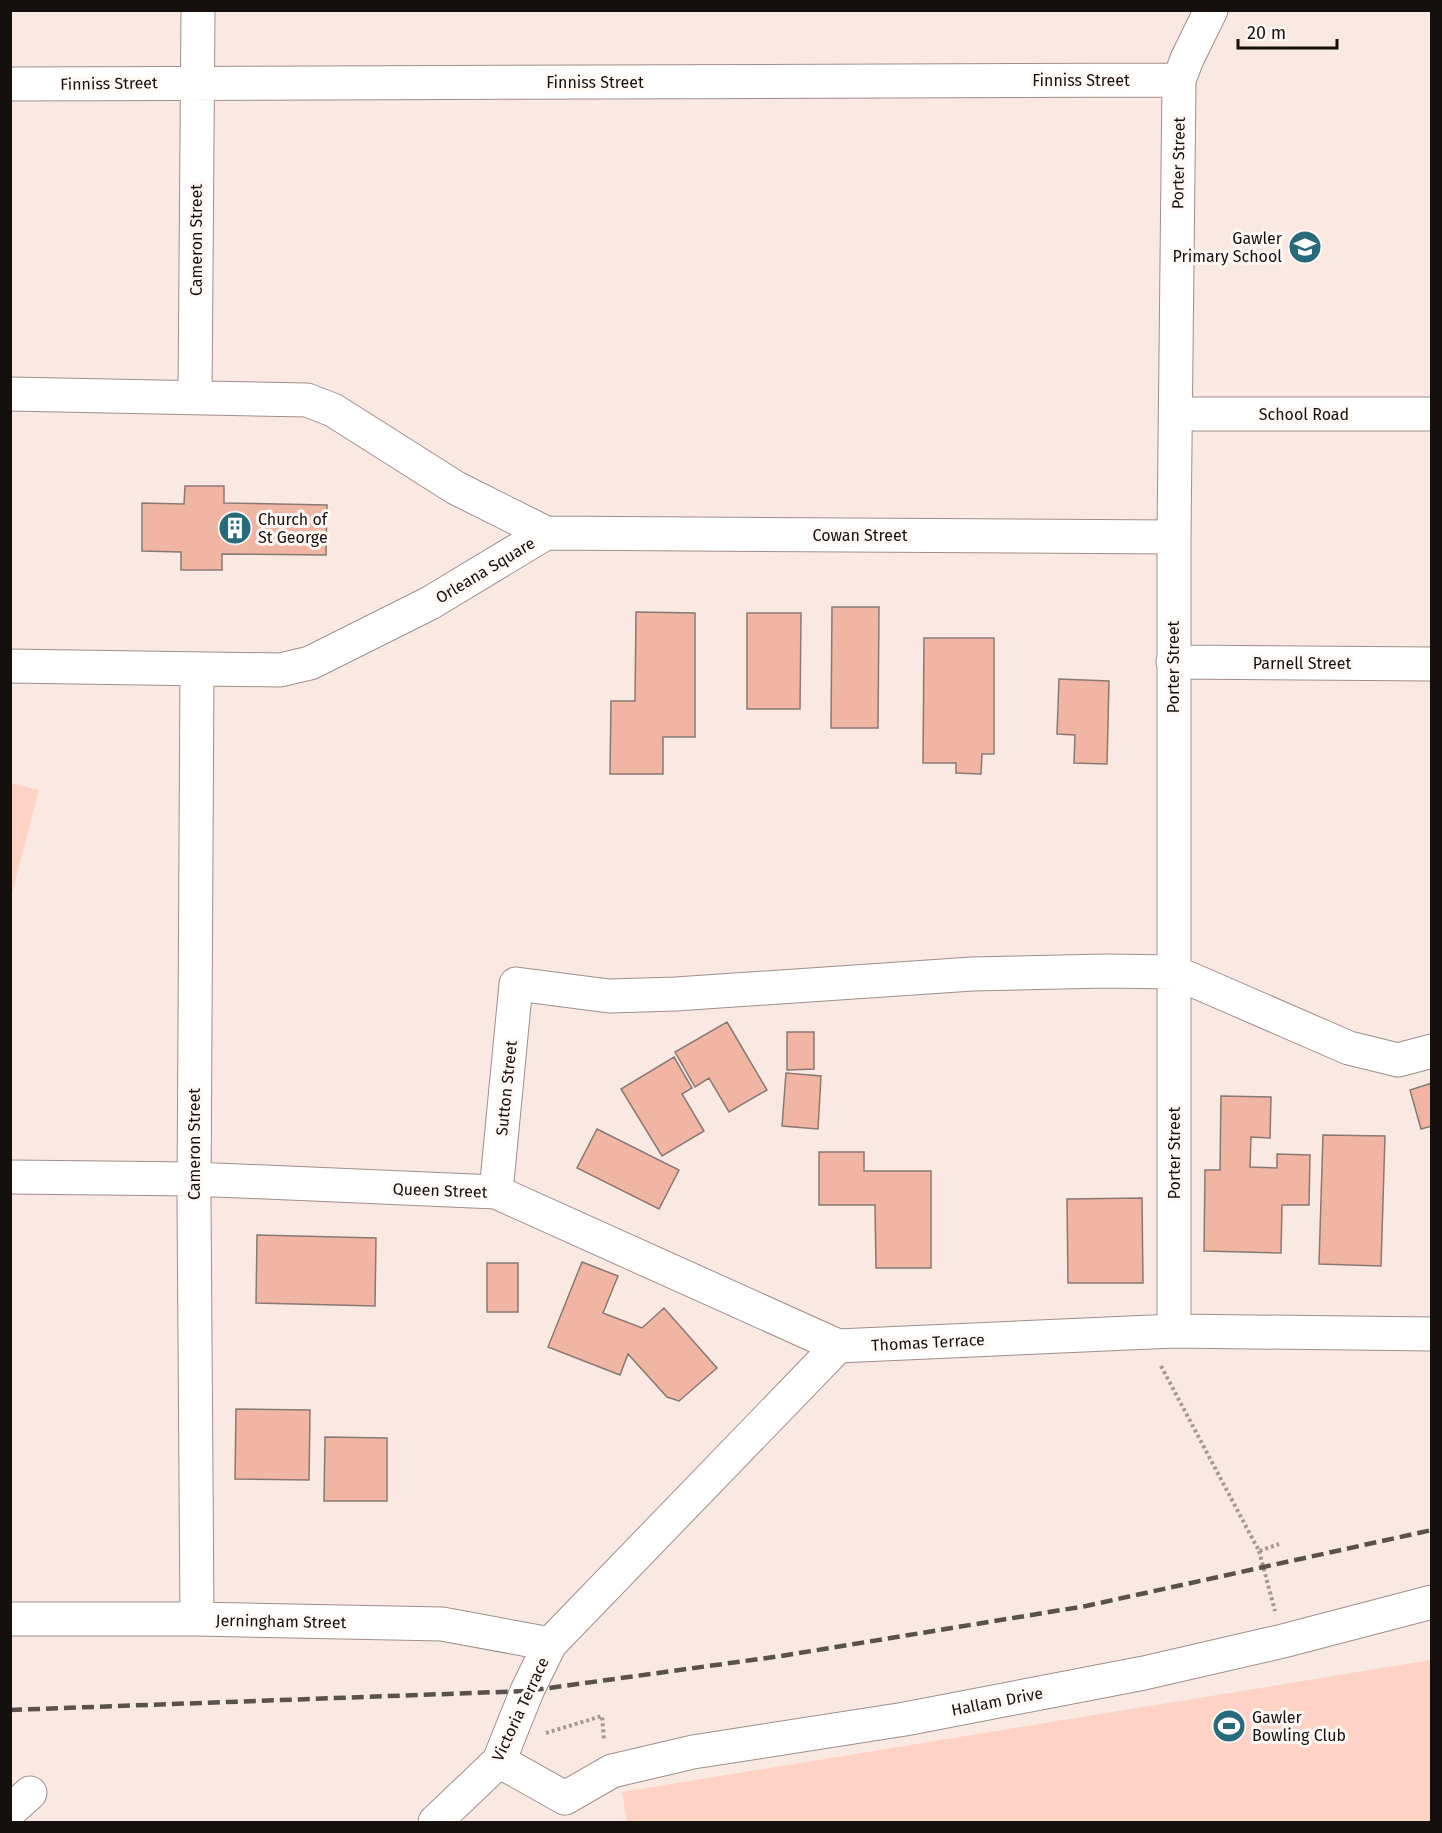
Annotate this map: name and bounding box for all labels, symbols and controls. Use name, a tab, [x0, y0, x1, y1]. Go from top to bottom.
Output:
scale bar	[1238, 12, 1337, 50]
text: 20 m	[1247, 22, 1286, 44]
street label: Finniss Street	[1032, 71, 1130, 90]
street label: Finniss Street	[60, 73, 158, 94]
street label: Finniss Street	[546, 73, 644, 92]
street label: Porter Street	[1168, 116, 1189, 209]
street label: Cameron Street	[187, 184, 206, 296]
place label: Gawler Primary School	[1173, 229, 1283, 266]
school or university icon: Gawler Primary School	[1287, 229, 1323, 265]
street label: School Road	[1259, 405, 1349, 424]
building icon: Church of St George	[217, 510, 253, 546]
place label: Church of St George	[258, 510, 329, 547]
street label: Cowan Street	[813, 526, 908, 545]
street label: Orleana Square	[432, 533, 538, 607]
street label: Porter Street	[1164, 621, 1183, 713]
street label: Parnell Street	[1253, 654, 1351, 673]
street label: Sutton Street	[492, 1039, 521, 1137]
street label: Cameron Street	[185, 1088, 204, 1200]
street label: Porter Street	[1165, 1107, 1184, 1199]
street label: Queen Street	[392, 1179, 488, 1202]
street label: Thomas Terrace	[871, 1330, 985, 1355]
street label: Jerningham Street	[215, 1611, 347, 1632]
street label: Victoria Terrace	[488, 1654, 553, 1764]
street label: Hallam Drive	[950, 1683, 1045, 1720]
sports icon: Gawler Bowling Club	[1211, 1708, 1247, 1744]
place label: Gawler Bowling Club	[1252, 1708, 1346, 1745]

